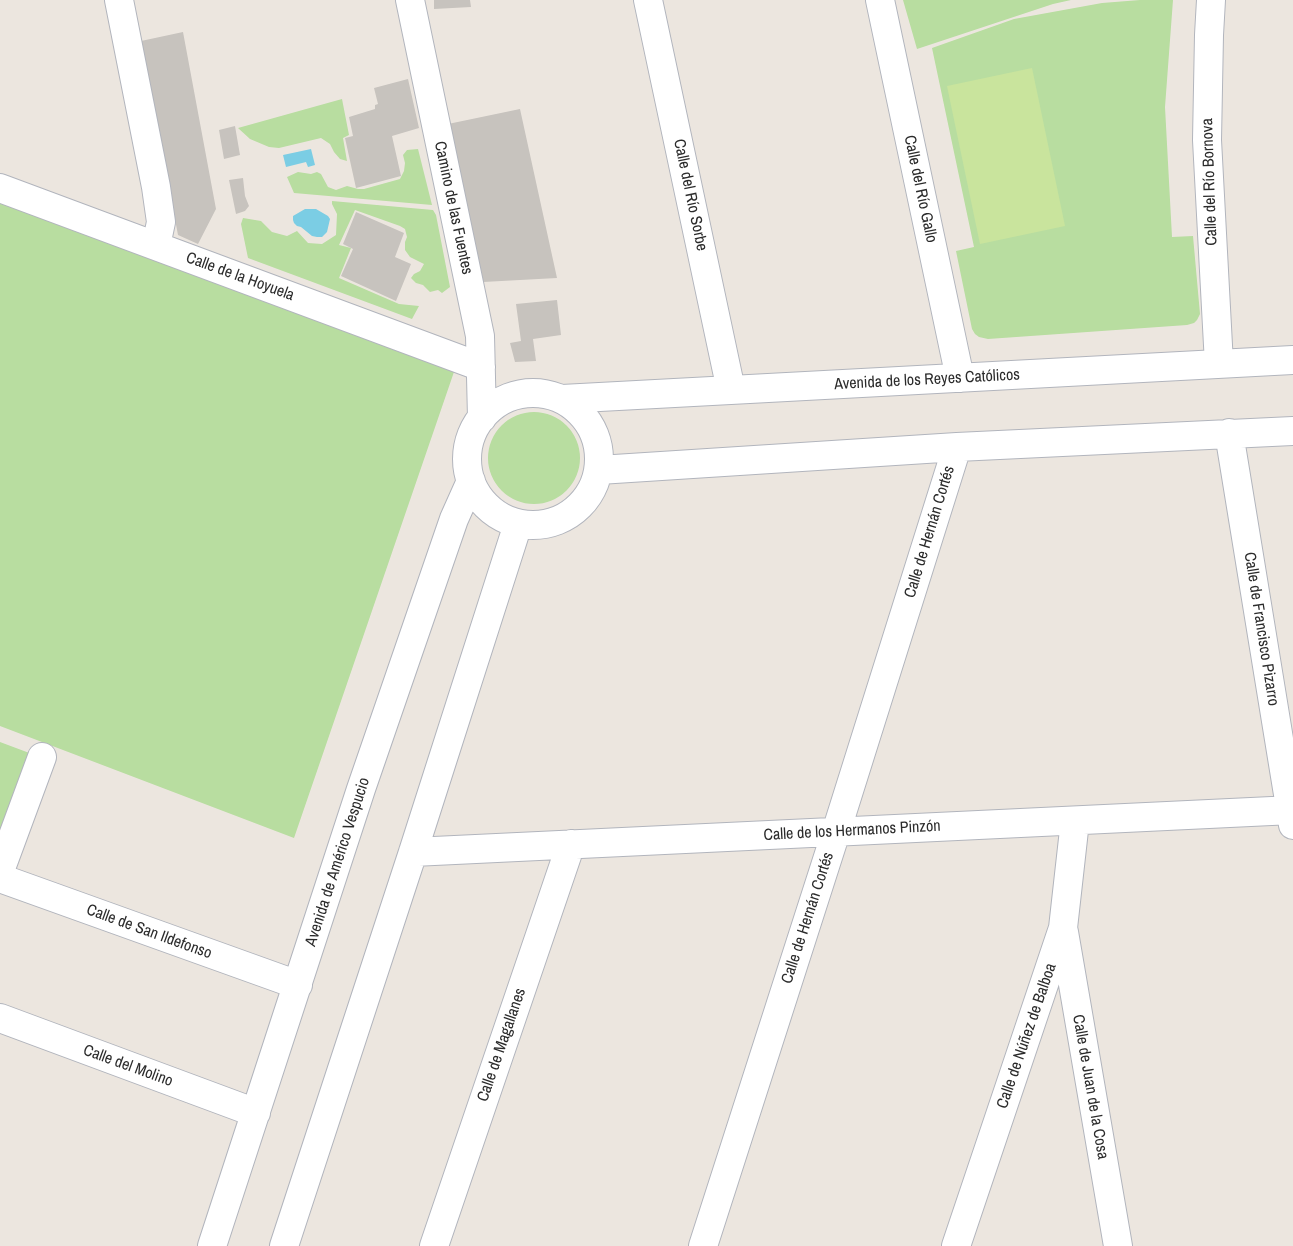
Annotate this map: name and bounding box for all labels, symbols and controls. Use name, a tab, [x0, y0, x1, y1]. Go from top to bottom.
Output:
street label: Calle del Río Bornova	[1198, 118, 1222, 246]
street label: Calle del Río Gallo	[899, 134, 941, 244]
street label: Calle del Río Sorbe	[669, 137, 711, 253]
street label: Camino de las Fuentes	[430, 140, 476, 276]
street label: Calle de la Hoyuela	[183, 249, 297, 305]
street label: Avenida de los Reyes Católicos	[834, 366, 1020, 394]
street label: Calle de Hernán Cortés	[901, 464, 959, 600]
street label: Calle de Francisco Pizarro	[1239, 551, 1283, 707]
street label: Avenida de Américo Vespucio	[302, 775, 374, 949]
street label: Calle de los Hermanos Pinzón	[763, 817, 941, 845]
street label: Calle de Hernán Cortés	[778, 850, 838, 986]
street label: Calle de San Ildefonso	[84, 900, 214, 964]
street label: Calle de Núñez de Balboa	[993, 961, 1061, 1111]
street label: Calle de Magallanes	[474, 986, 530, 1104]
street label: Calle de Juan de la Cosa	[1068, 1013, 1112, 1161]
street label: Calle del Molino	[81, 1041, 175, 1091]

